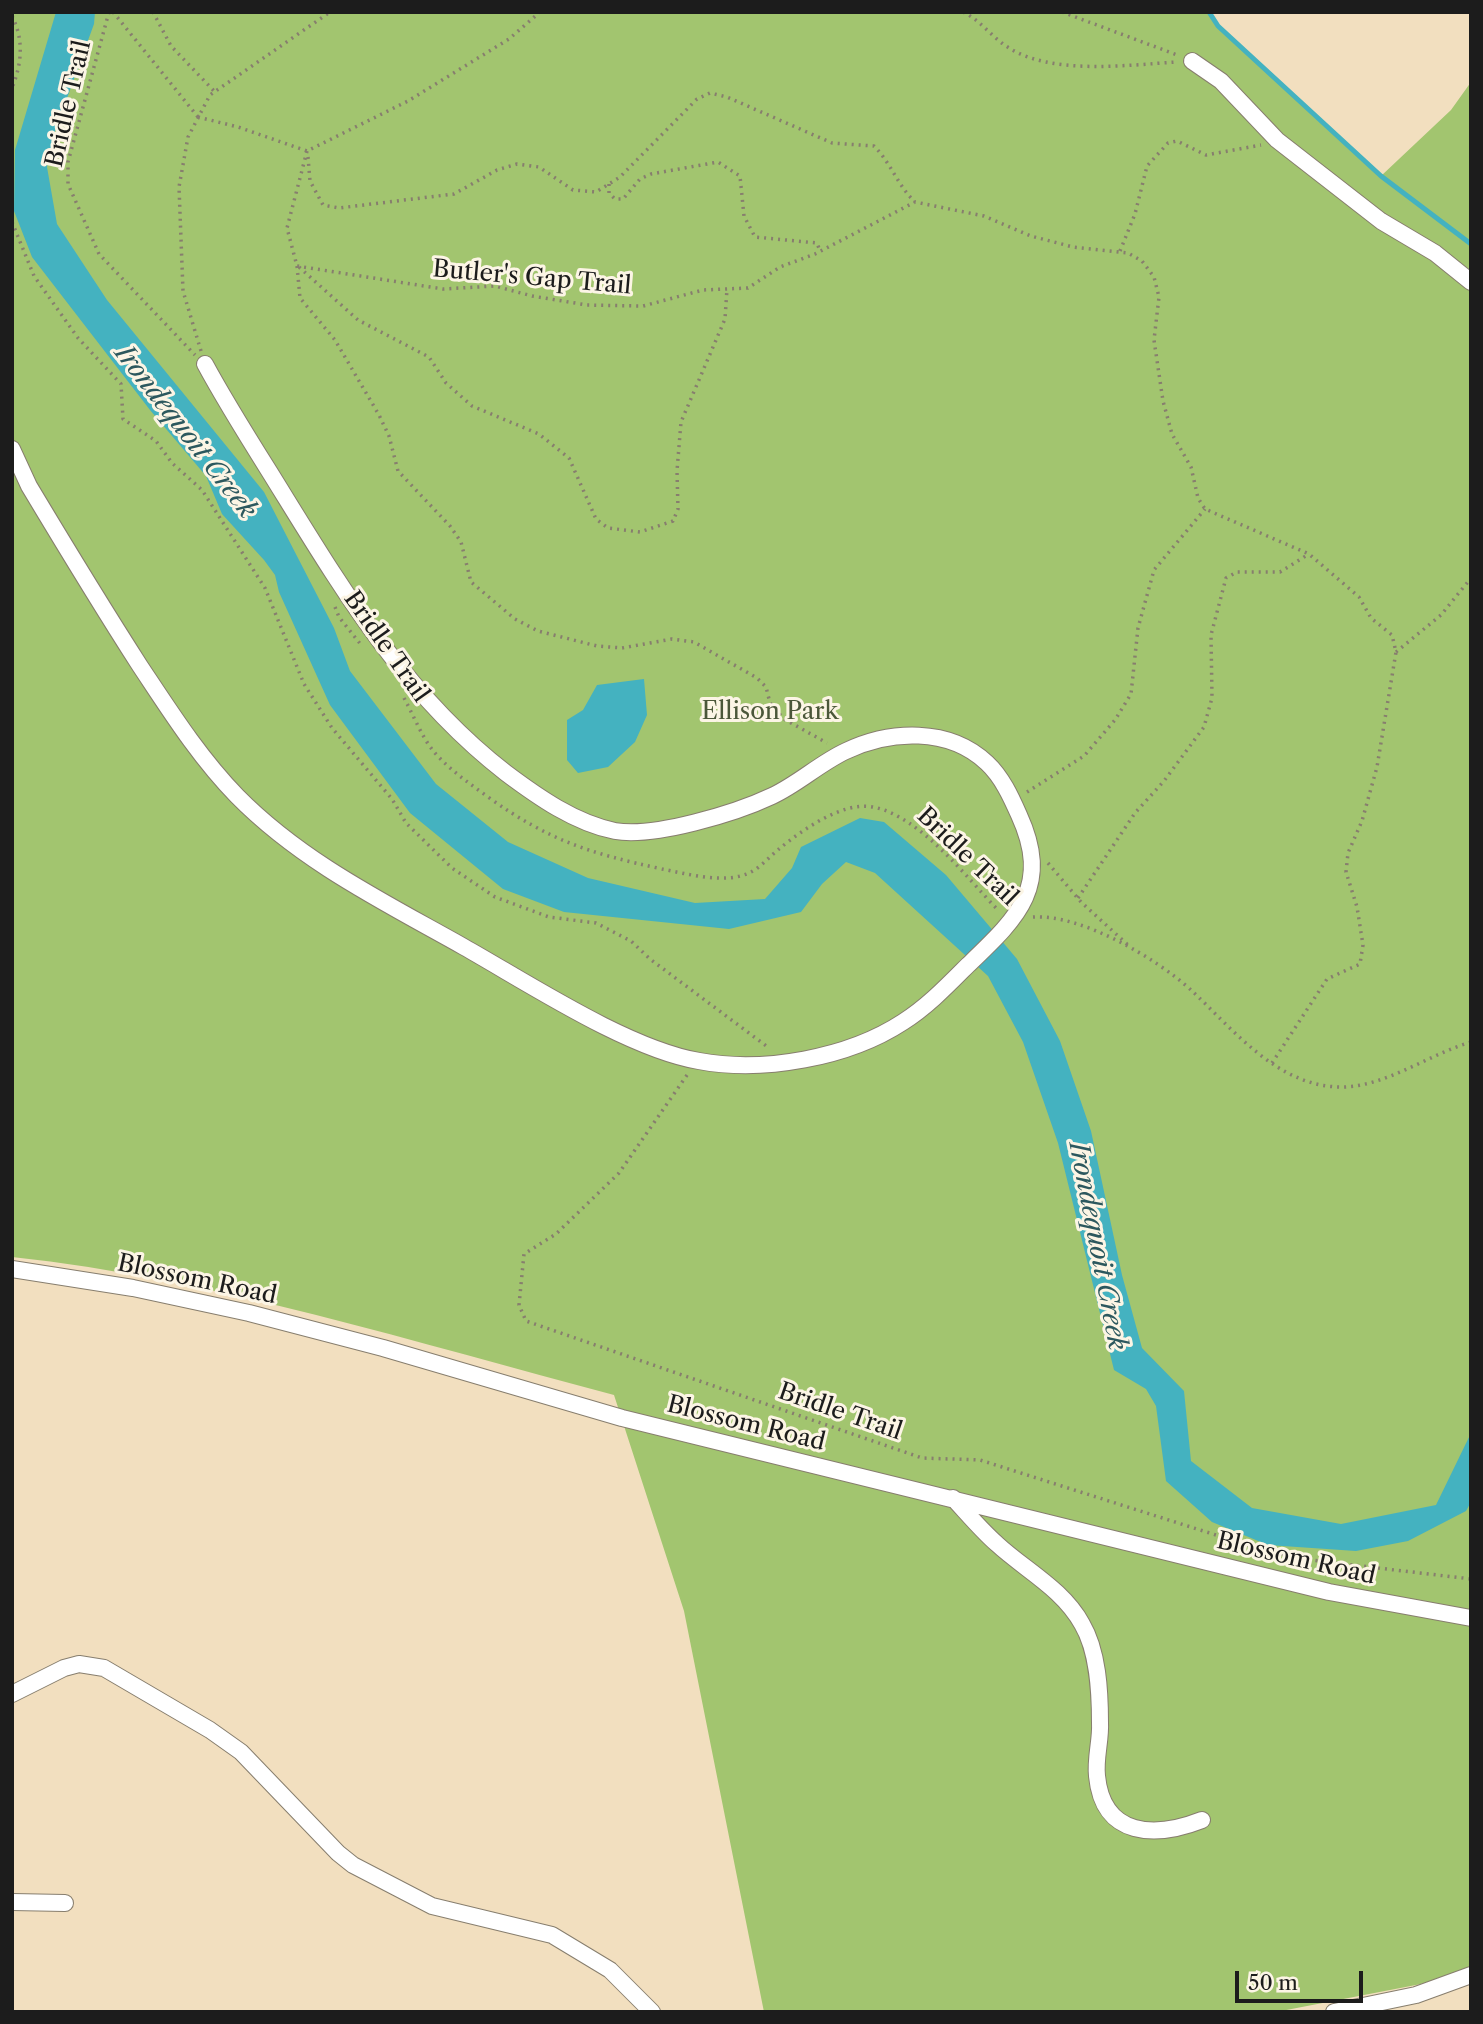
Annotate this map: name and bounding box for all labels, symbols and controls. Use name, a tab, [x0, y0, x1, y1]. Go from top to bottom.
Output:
street label: Bridle Trail	[40, 38, 98, 170]
street label: Butler's Gap Trail	[431, 255, 633, 301]
water label: Irondequoit Creek	[108, 339, 262, 525]
street label: Bridle Trail	[337, 586, 435, 708]
park label: Ellison Park	[702, 698, 838, 726]
street label: Bridle Trail	[911, 802, 1023, 912]
water label: Irondequoit Creek	[1061, 1139, 1133, 1353]
street label: Blossom Road	[115, 1249, 279, 1311]
street label: Bridle Trail	[774, 1377, 906, 1447]
street label: Blossom Road	[664, 1390, 828, 1458]
street label: Blossom Road	[1214, 1527, 1378, 1591]
scale bar	[1238, 1958, 1366, 2002]
text: 50 m	[1248, 1970, 1298, 1995]

